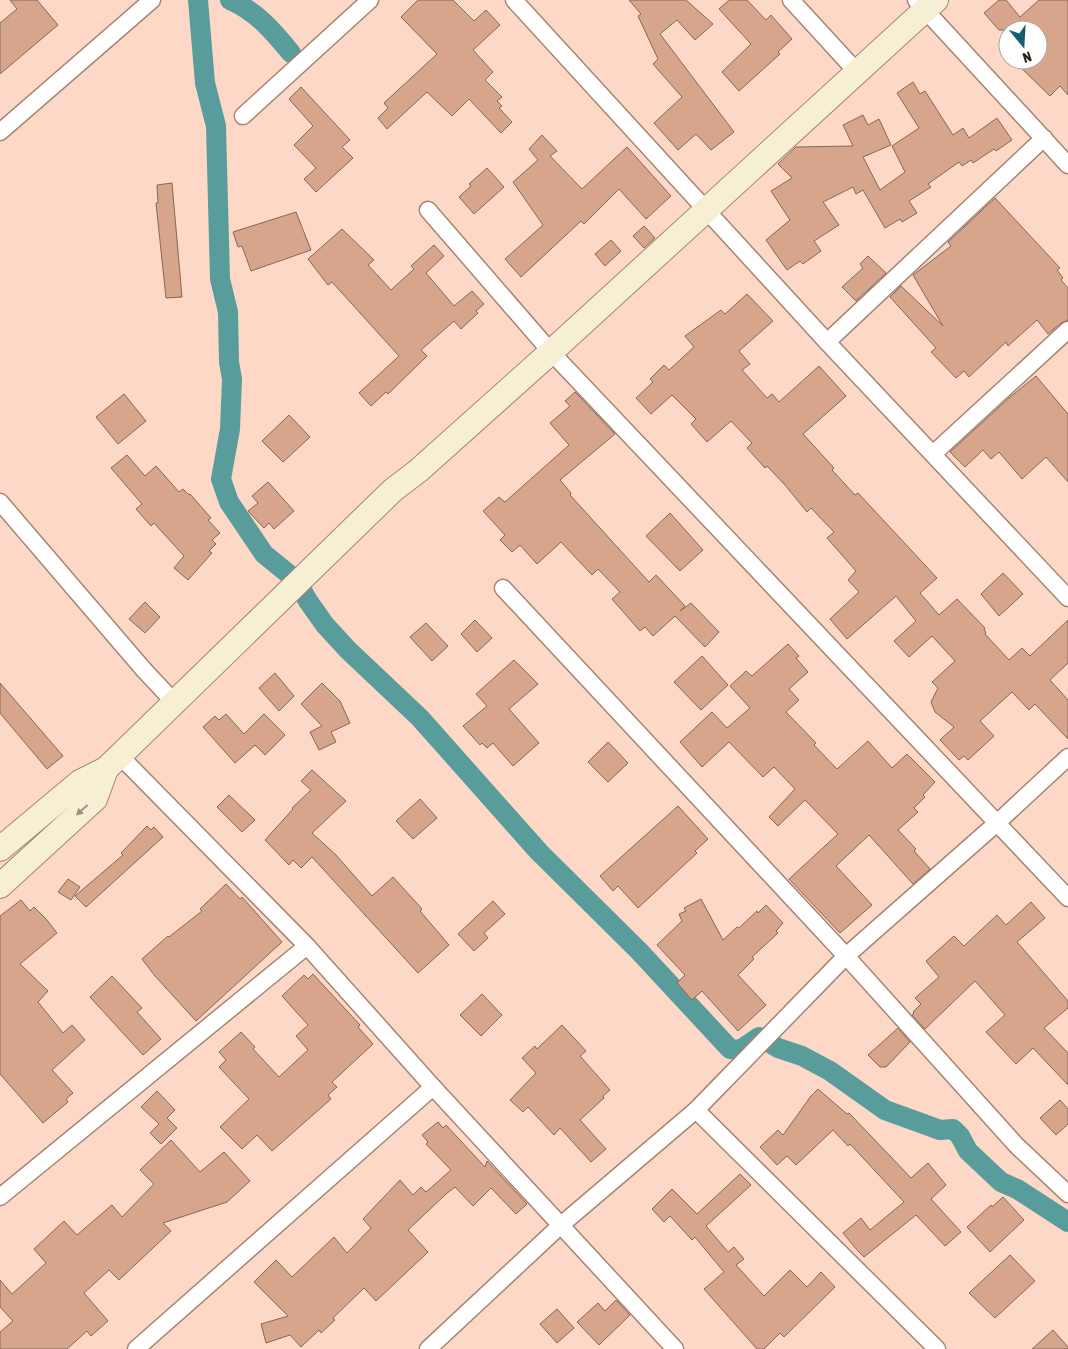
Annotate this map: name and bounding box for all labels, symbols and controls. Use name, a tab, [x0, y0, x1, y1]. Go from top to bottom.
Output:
north arrow	[998, 20, 1048, 70]
text: N	[1021, 48, 1033, 66]
one-way arrow	[76, 805, 89, 816]

